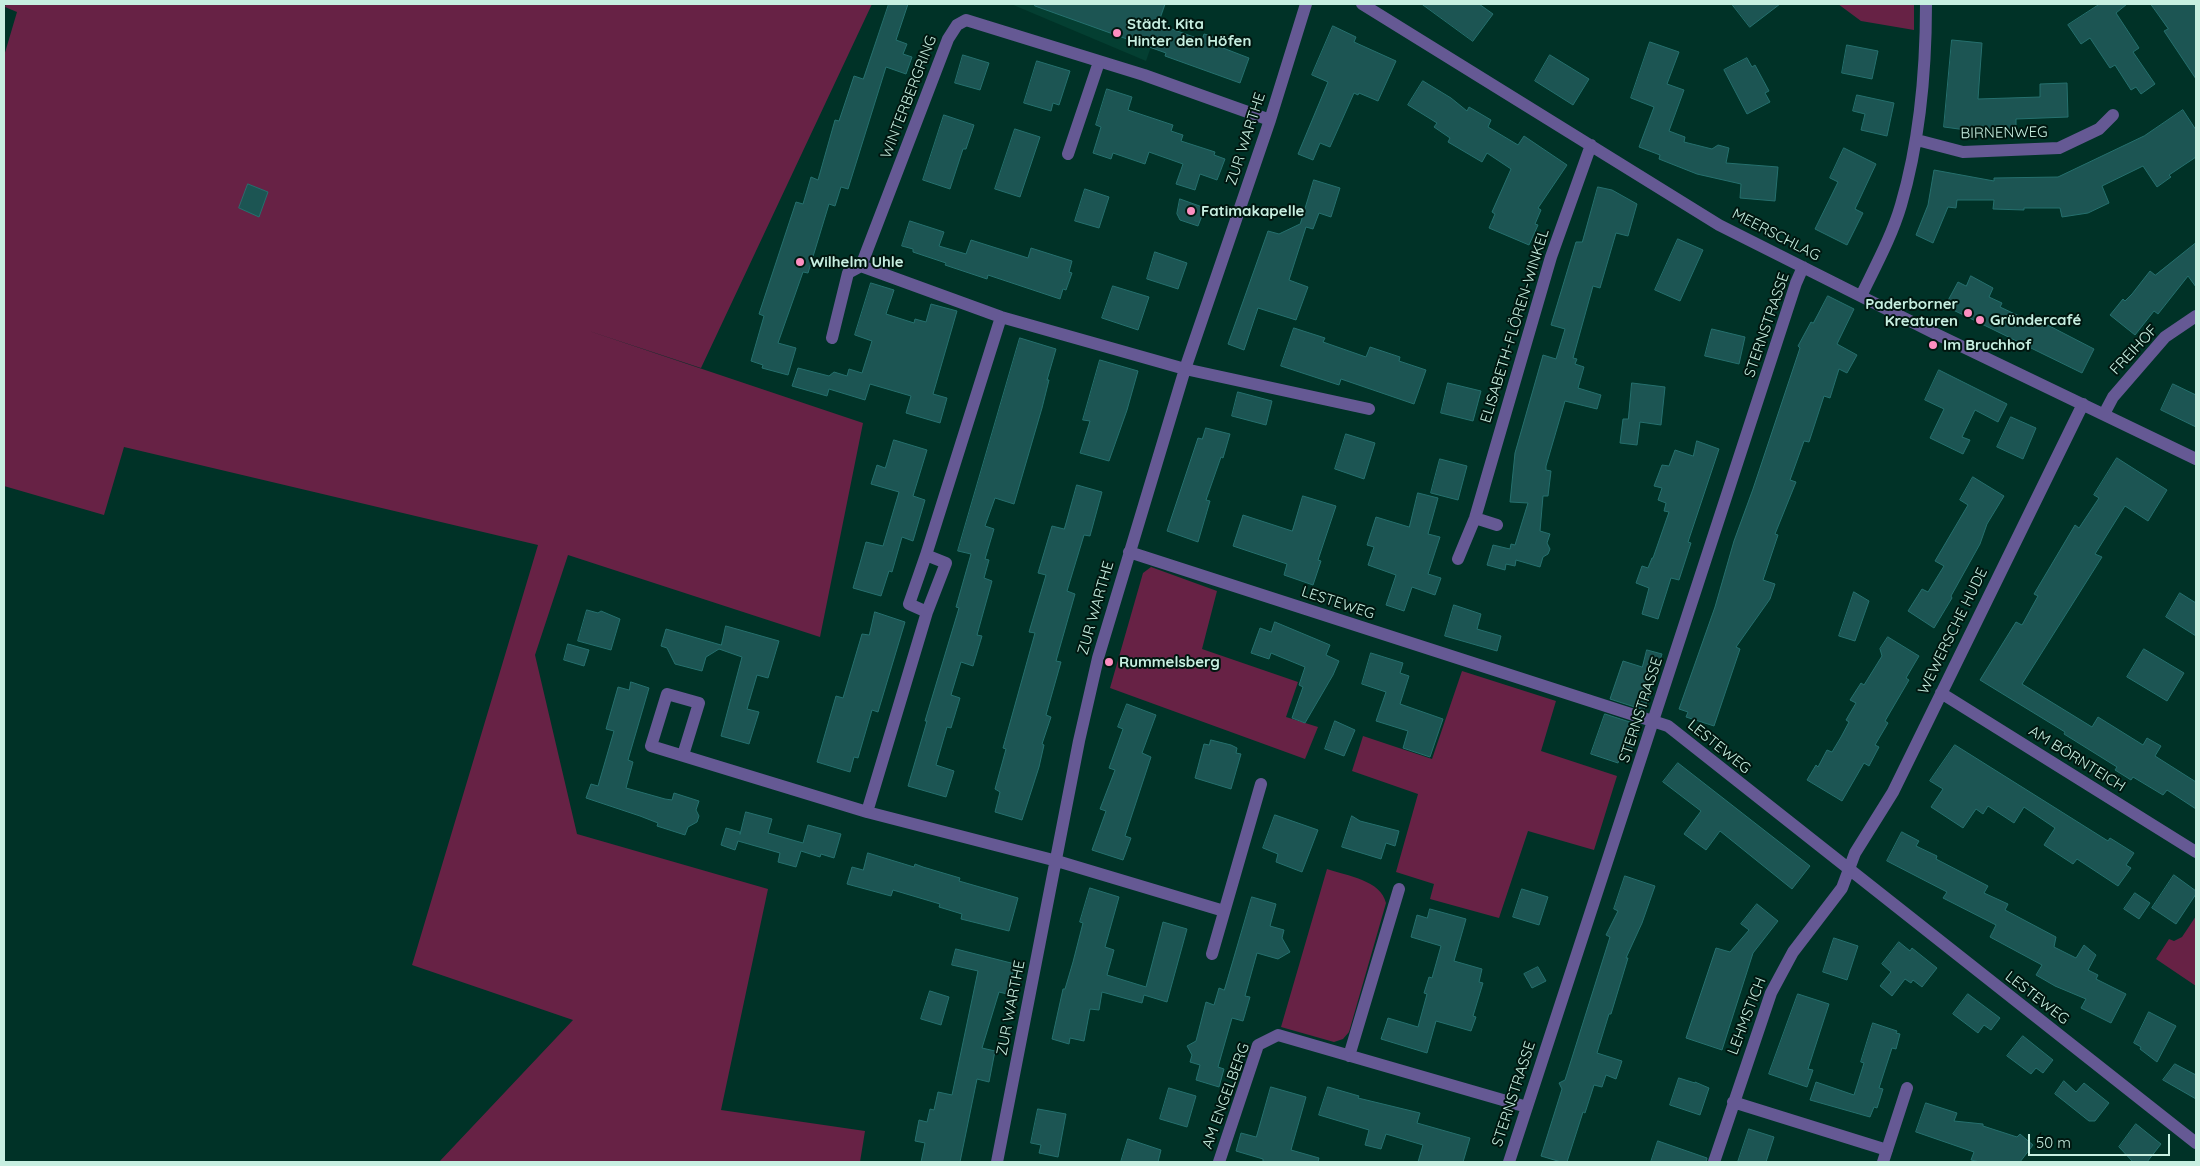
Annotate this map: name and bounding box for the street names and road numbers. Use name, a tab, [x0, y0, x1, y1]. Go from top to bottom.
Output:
street label: WINTERBERGRING	[877, 33, 941, 161]
street label: ZUR WARTHE	[1223, 90, 1269, 188]
street label: BIRNENWEG	[1960, 123, 2048, 143]
street label: MEERSCHLAG	[1729, 205, 1823, 265]
street label: ELISABETH-FLÖREN-WINKEL	[1477, 227, 1553, 425]
street label: STERNSTRASSE	[1741, 270, 1793, 380]
street label: FREIHOF	[2106, 321, 2162, 379]
street label: ZUR WARTHE	[1074, 559, 1118, 657]
street label: WEWERSCHE HUDE	[1915, 565, 1991, 697]
street label: LESTEWEG	[1299, 583, 1377, 623]
street label: STERNSTRASSE	[1616, 655, 1666, 765]
street label: LESTEWEG	[1684, 716, 1754, 778]
street label: AM BÖRNTEICH	[2025, 722, 2129, 796]
street label: ZUR WARTHE	[993, 959, 1029, 1057]
street label: LESTEWEG	[2002, 968, 2072, 1028]
street label: LEHMSTICH	[1724, 975, 1770, 1057]
street label: STERNSTRASSE	[1489, 1039, 1539, 1149]
street label: AM ENGELBERG	[1199, 1041, 1253, 1151]

